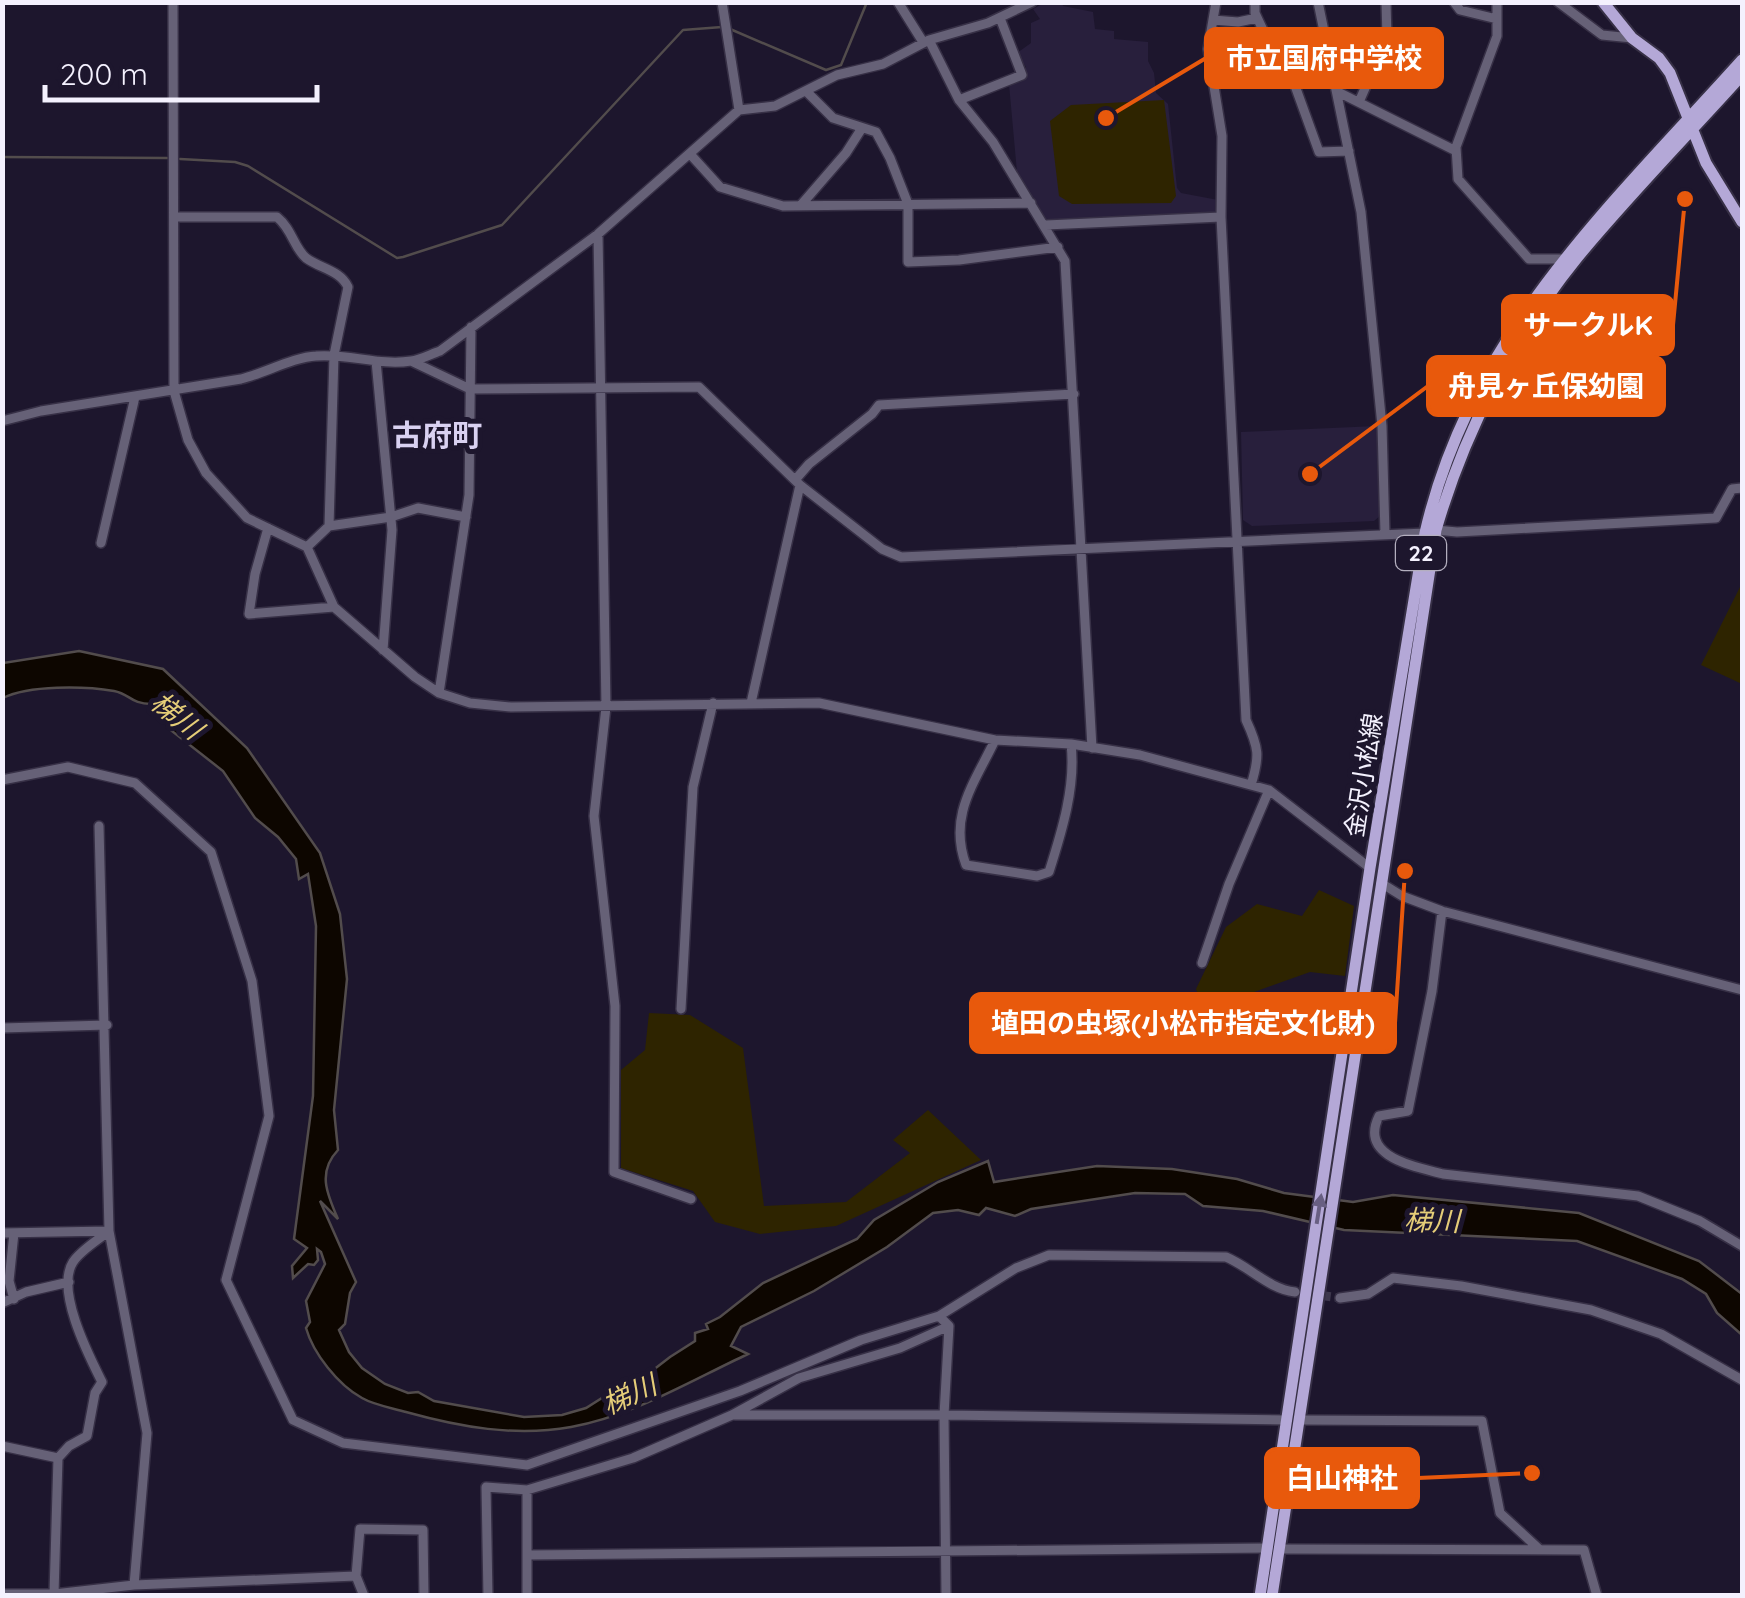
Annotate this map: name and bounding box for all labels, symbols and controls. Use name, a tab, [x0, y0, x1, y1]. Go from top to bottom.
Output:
callout: 市立国府中学校	[1206, 29, 1442, 87]
scale bar	[45, 40, 318, 102]
text: 市立国府中学校	[1226, 40, 1422, 75]
text: 200 m	[60, 55, 148, 93]
callout: サークルK	[1503, 296, 1673, 354]
text: サークルK	[1523, 307, 1653, 342]
callout: 舟見ヶ丘保幼園	[1428, 357, 1664, 415]
text: 舟見ヶ丘保幼園	[1448, 368, 1644, 403]
district label: 古府町	[392, 416, 482, 454]
road number: 22	[1396, 536, 1446, 570]
water label: 梯川	[144, 684, 212, 748]
street label: 金沢小松線	[1338, 711, 1388, 839]
callout: 埴田の虫塚(小松市指定文化財)	[971, 994, 1395, 1052]
text: 埴田の虫塚(小松市指定文化財)	[991, 1005, 1375, 1040]
one-way arrow	[1312, 1193, 1328, 1225]
water label: 梯川	[1404, 1202, 1463, 1238]
water label: 梯川	[596, 1365, 664, 1421]
callout: 白山神社	[1266, 1449, 1418, 1507]
text: 白山神社	[1286, 1460, 1398, 1495]

